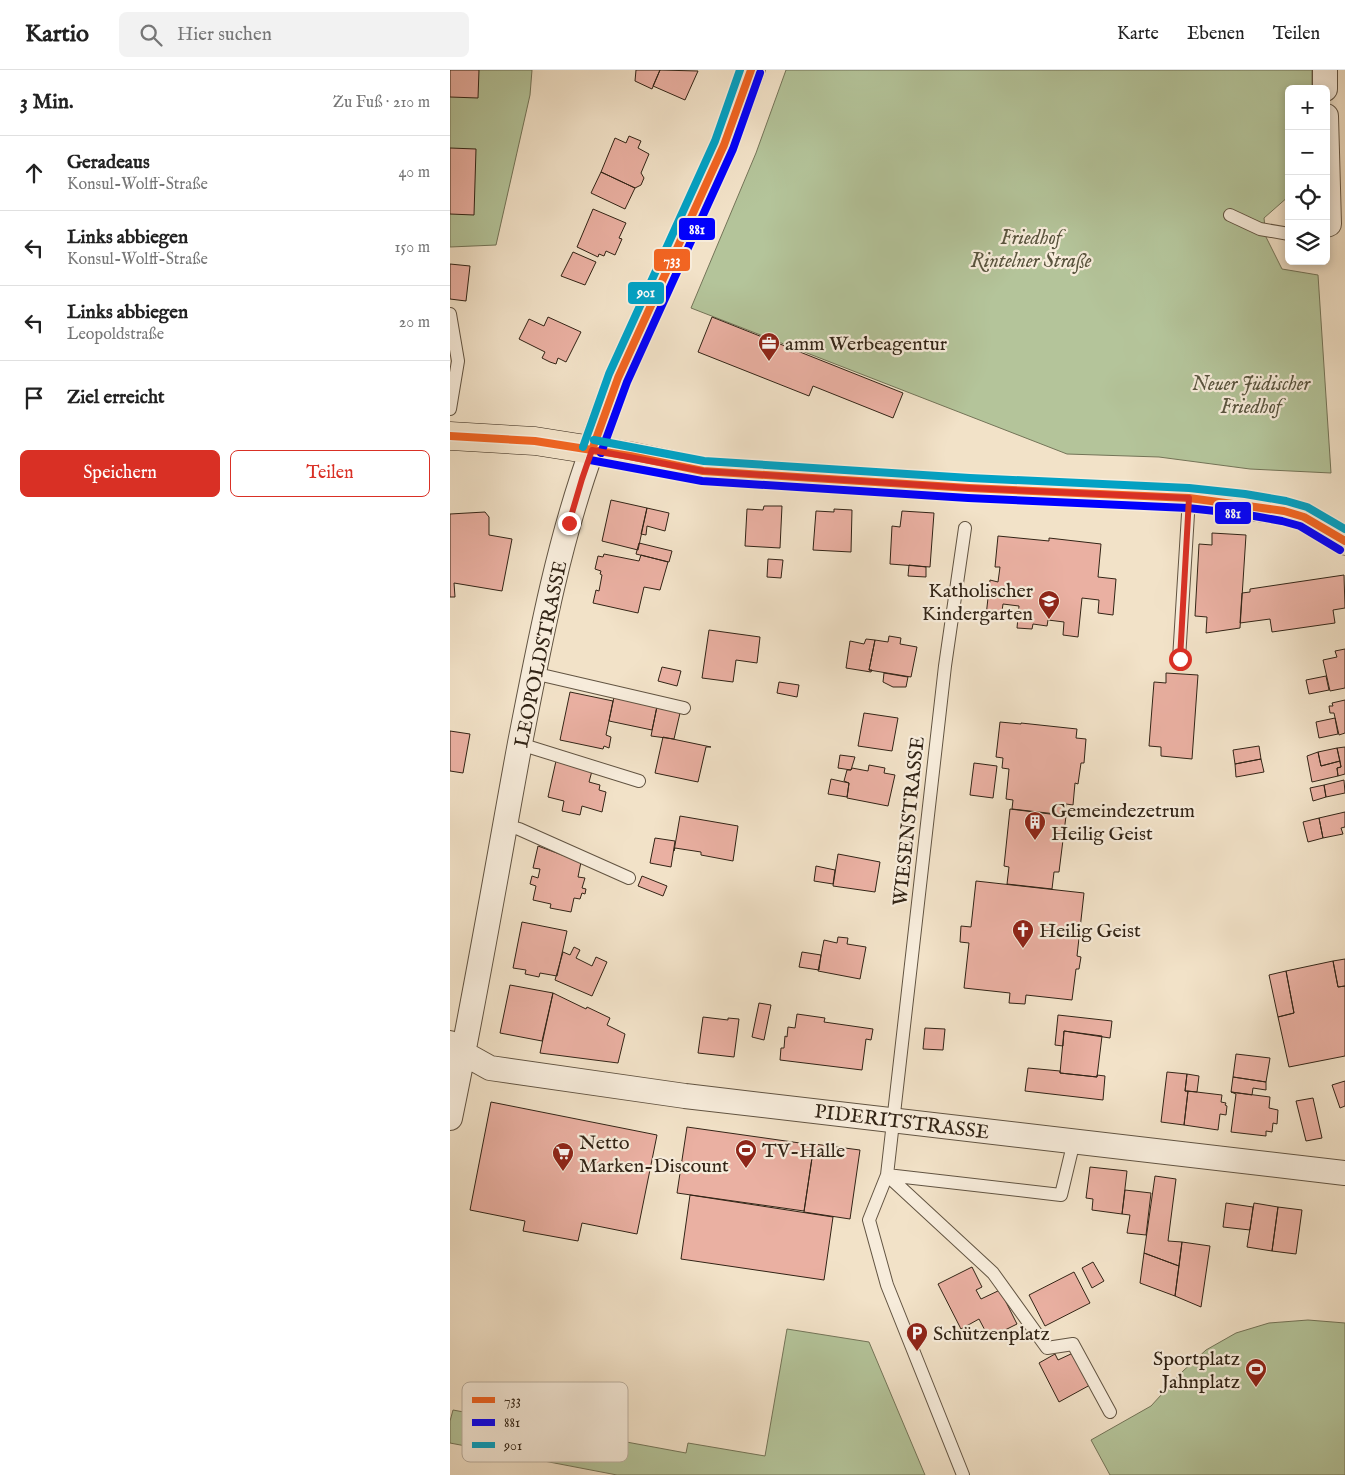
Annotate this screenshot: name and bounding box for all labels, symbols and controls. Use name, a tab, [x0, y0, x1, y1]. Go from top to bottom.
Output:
search box	[119, 12, 469, 57]
text: Kartio	[25, 19, 89, 50]
icon: search	[137, 21, 165, 49]
text: Hier suchen	[177, 23, 272, 47]
text: Karte	[1117, 23, 1159, 46]
text: Ebenen	[1187, 23, 1245, 46]
text: Teilen	[1273, 23, 1320, 46]
map controls	[1285, 85, 1330, 265]
button: +	[1285, 85, 1330, 130]
text: 3 Min.	[20, 89, 73, 116]
text: Zu Fuß · 210 m	[333, 93, 430, 113]
button: −	[1285, 130, 1330, 175]
text: Geradeaus	[67, 151, 150, 175]
icon: ahead	[20, 159, 48, 187]
text: 40 m	[398, 163, 430, 183]
text: Konsul-Wolff-Straße	[67, 175, 208, 195]
button: locate	[1285, 175, 1330, 220]
line badge: 881	[678, 217, 716, 241]
button: layers	[1285, 220, 1330, 265]
text: 881	[689, 221, 705, 239]
text: Links abbiegen	[67, 226, 188, 250]
park label: Friedhof Rintelner Straße	[971, 226, 1092, 274]
icon: left	[20, 234, 48, 262]
text: 150 m	[395, 238, 430, 258]
line badge: 733	[653, 248, 691, 272]
text: Konsul-Wolff-Straße	[67, 250, 208, 270]
text: 733	[663, 252, 681, 270]
line badge: 901	[627, 281, 665, 305]
text: 901	[636, 284, 655, 302]
text: Links abbiegen	[67, 301, 188, 325]
icon: left	[20, 309, 48, 337]
text: 20 m	[399, 313, 430, 333]
text: Leopoldstraße	[67, 325, 164, 345]
office icon: amm Werbeagentur	[757, 331, 781, 362]
place label: amm Werbeagentur	[785, 332, 948, 357]
park label: Neuer Jüdischer Friedhof	[1192, 372, 1311, 420]
icon: arrive	[20, 384, 48, 412]
text: Ziel erreicht	[67, 386, 165, 410]
button: Speichern	[20, 450, 220, 497]
button: Teilen	[230, 450, 430, 497]
line badge: 881	[1214, 501, 1252, 525]
text: 881	[1225, 505, 1241, 523]
route end	[558, 512, 581, 535]
street label: LEOPOLDSTRASSE	[509, 558, 574, 750]
place label: Katholischer Kindergarten	[922, 579, 1034, 627]
school or university icon: Katholischer Kindergarten	[1037, 589, 1061, 620]
route start	[1169, 648, 1192, 671]
street label: WIESENSTRASSE	[888, 735, 931, 907]
place label: Gemeindezetrum Heilig Geist	[1051, 799, 1195, 847]
building icon: Gemeindezetrum Heilig Geist	[1023, 810, 1047, 841]
church icon: Heilig Geist	[1011, 918, 1035, 949]
place label: Heilig Geist	[1039, 919, 1141, 944]
street label: PIDERITSTRASSE	[813, 1099, 991, 1146]
place label: Netto Marken-Discount	[579, 1131, 729, 1179]
sports icon: TV-Halle	[734, 1138, 758, 1169]
place label: TV-Halle	[762, 1139, 845, 1164]
supermarket icon: Netto Marken-Discount	[551, 1141, 575, 1172]
parking icon: Schützenplatz	[905, 1321, 929, 1352]
place label: Schützenplatz	[933, 1322, 1050, 1347]
place label: Sportplatz Jahnplatz	[1153, 1347, 1240, 1395]
sports icon: Sportplatz Jahnplatz	[1244, 1357, 1268, 1388]
legend	[462, 1382, 628, 1462]
text: 733	[504, 1392, 521, 1410]
text: 881	[504, 1414, 520, 1432]
text: 901	[503, 1437, 522, 1455]

